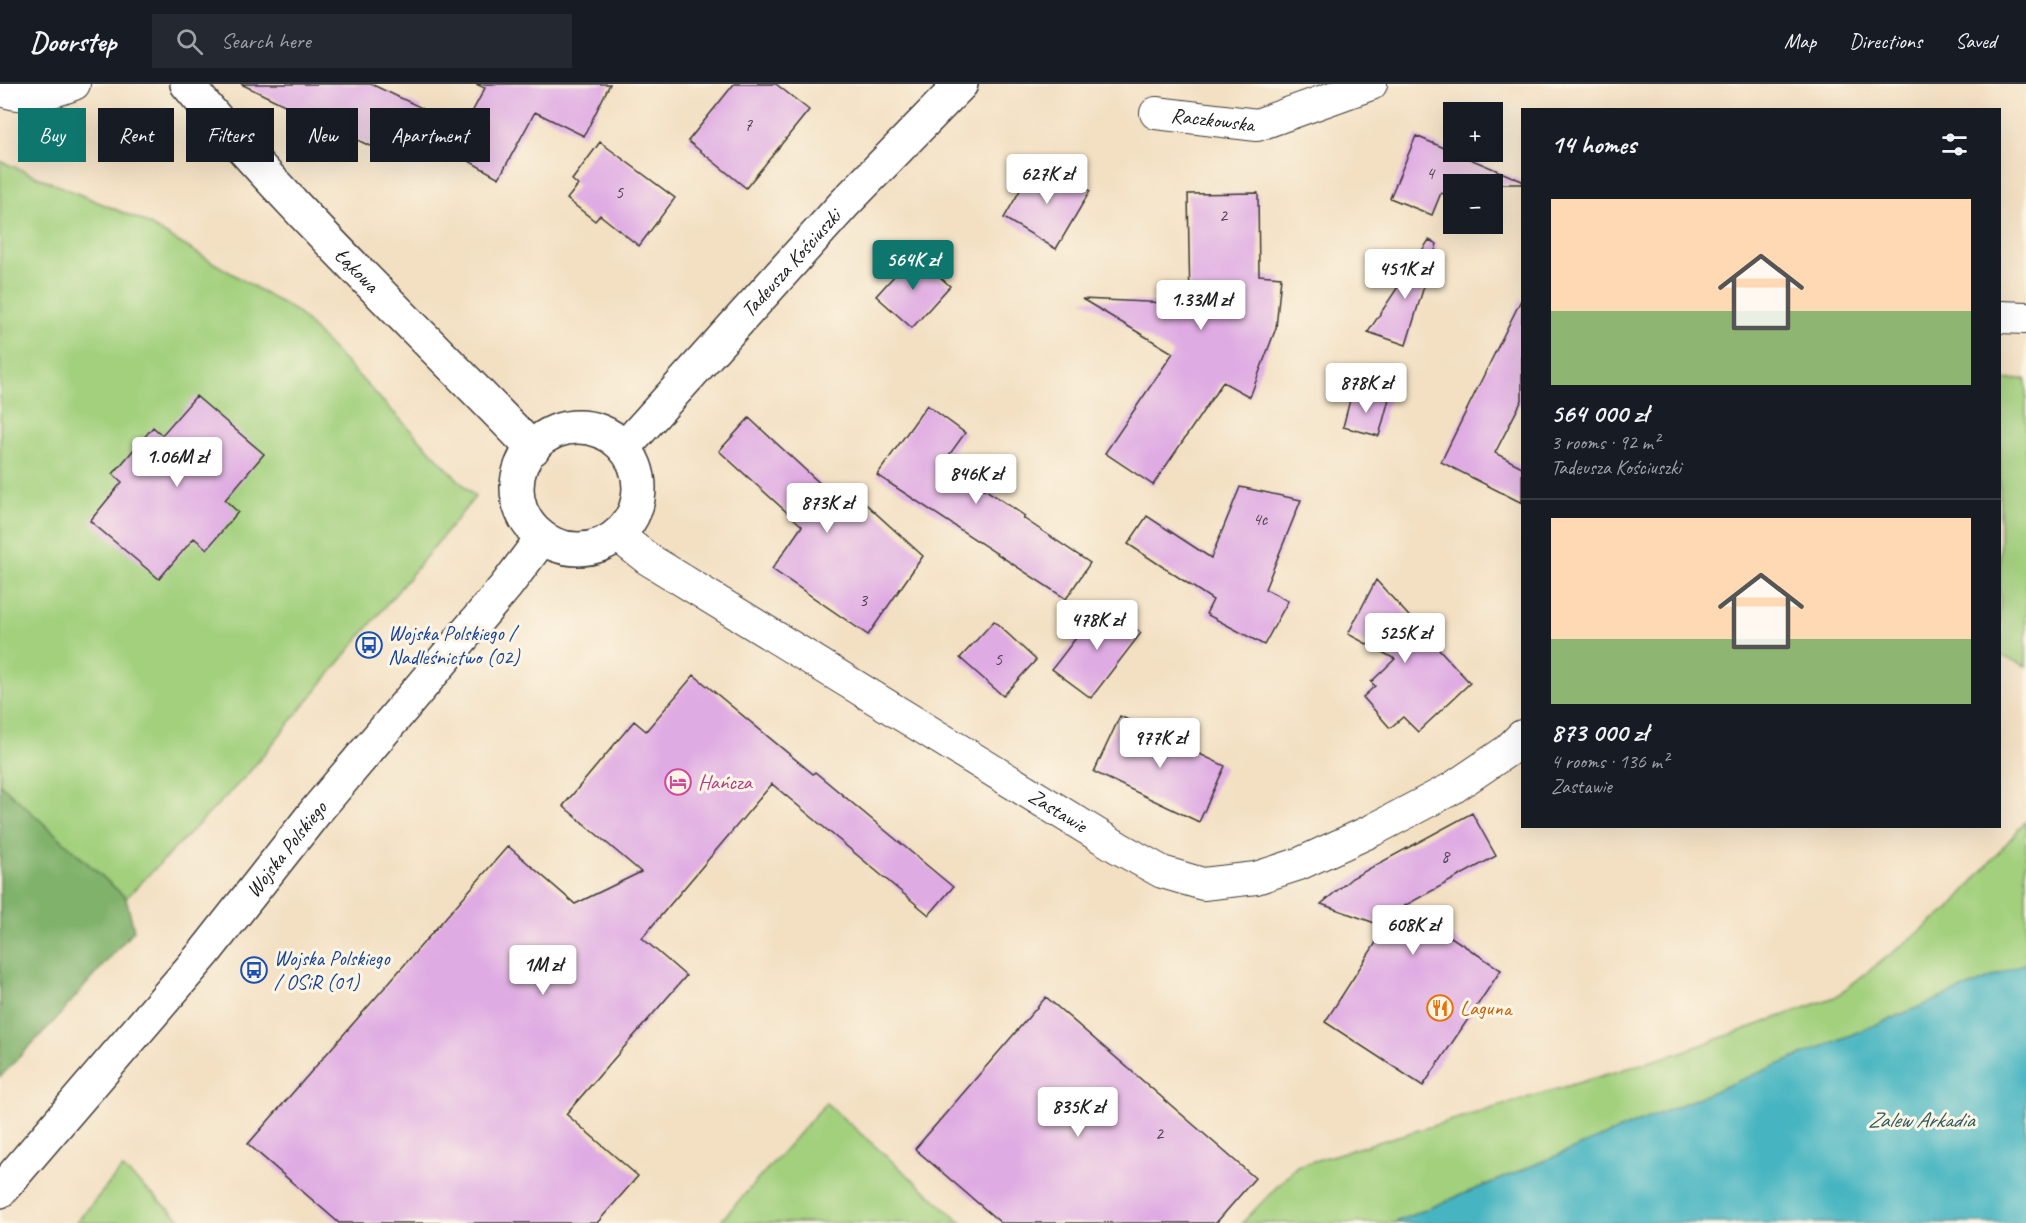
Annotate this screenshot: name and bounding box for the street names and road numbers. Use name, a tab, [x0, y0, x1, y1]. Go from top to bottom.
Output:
street label: Raczkowska	[1169, 102, 1258, 138]
street label: Tadeusza Kościuszki	[735, 201, 848, 323]
street label: Łąkowa	[329, 242, 386, 299]
street label: Zastawie	[1024, 783, 1094, 839]
street label: Wojska Polskiego	[240, 794, 333, 902]

